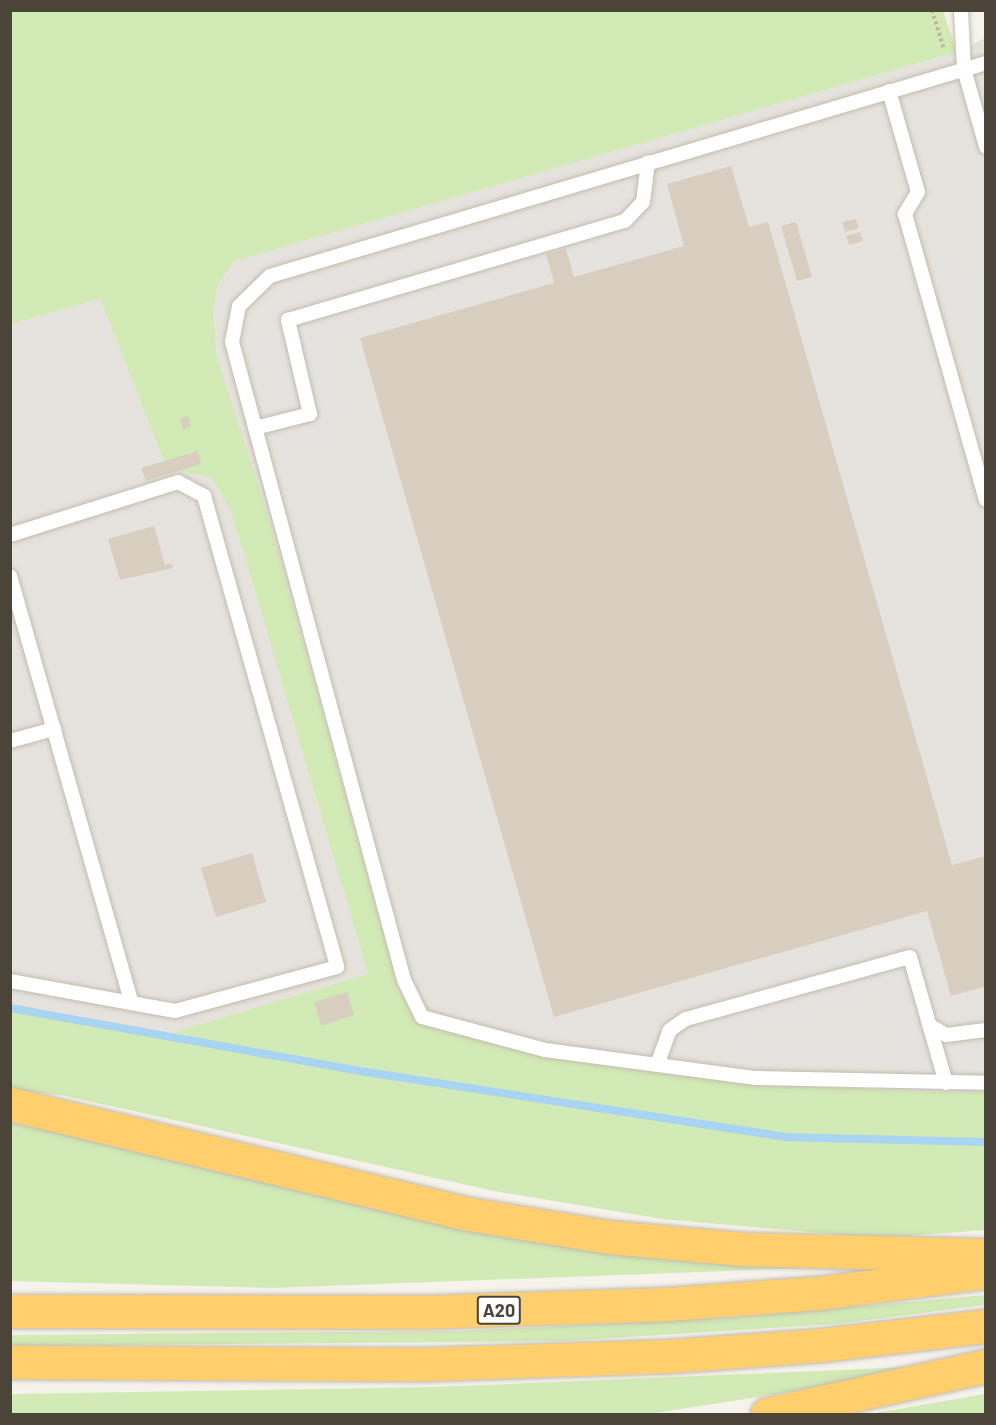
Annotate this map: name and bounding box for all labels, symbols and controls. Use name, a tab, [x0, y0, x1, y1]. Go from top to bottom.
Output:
road number: A20	[476, 1295, 522, 1325]

